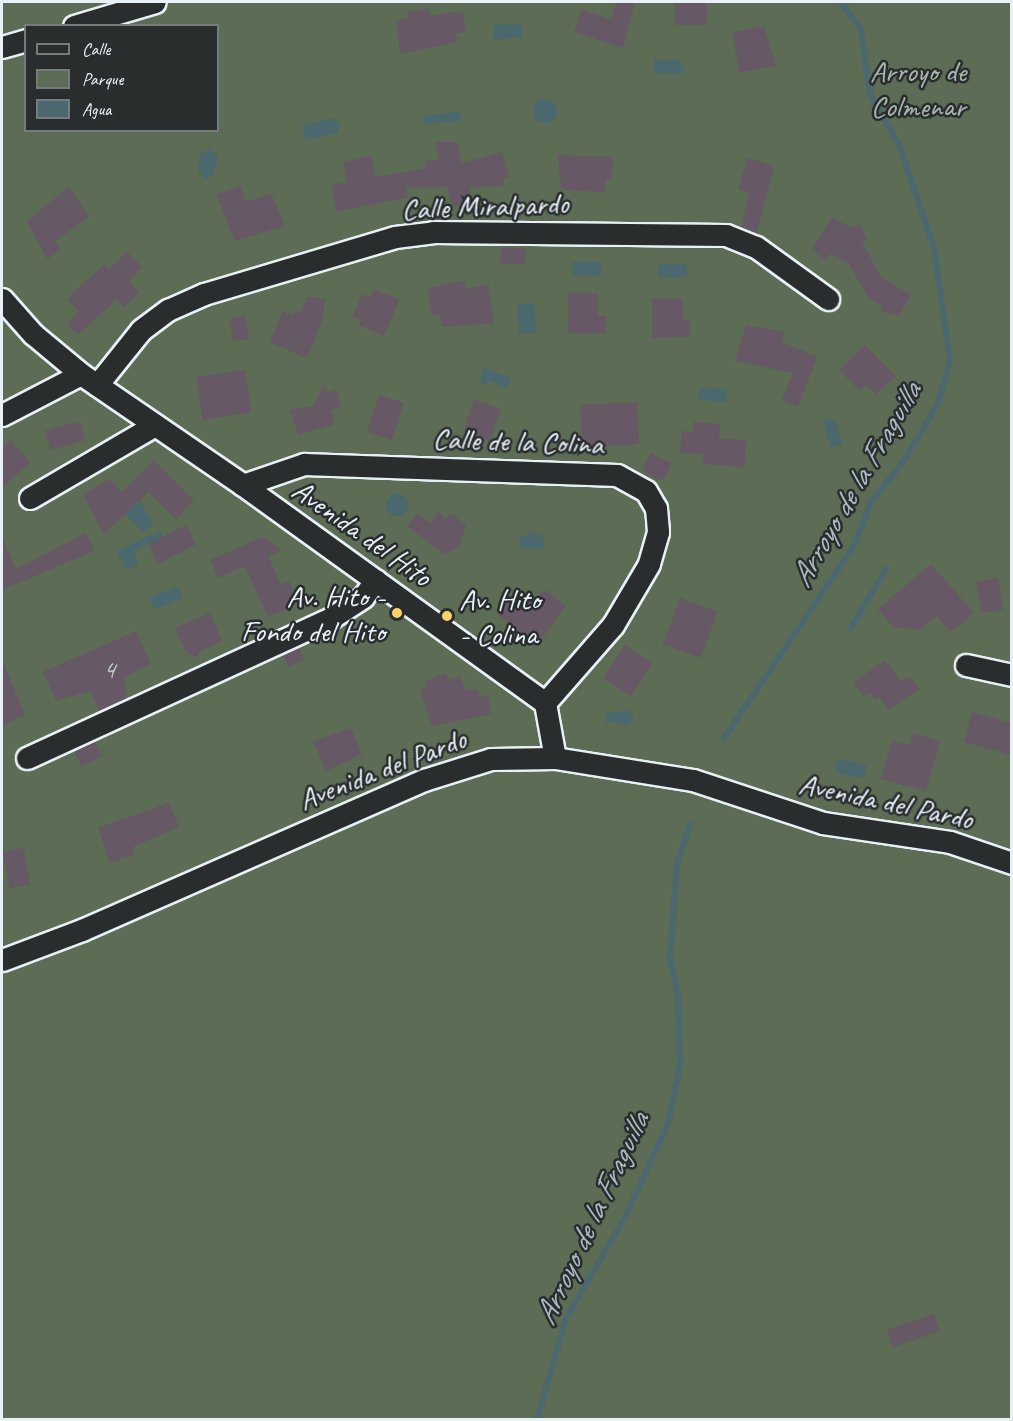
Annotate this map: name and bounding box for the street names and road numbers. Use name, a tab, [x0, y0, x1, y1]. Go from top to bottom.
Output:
street label: Calle Miralpardo	[401, 185, 569, 227]
street label: Calle de la Colina	[432, 420, 604, 462]
street label: Avenida del Hito	[285, 472, 439, 594]
street label: Avenida del Pardo	[292, 720, 472, 818]
street label: Avenida del Pardo	[795, 765, 977, 837]

